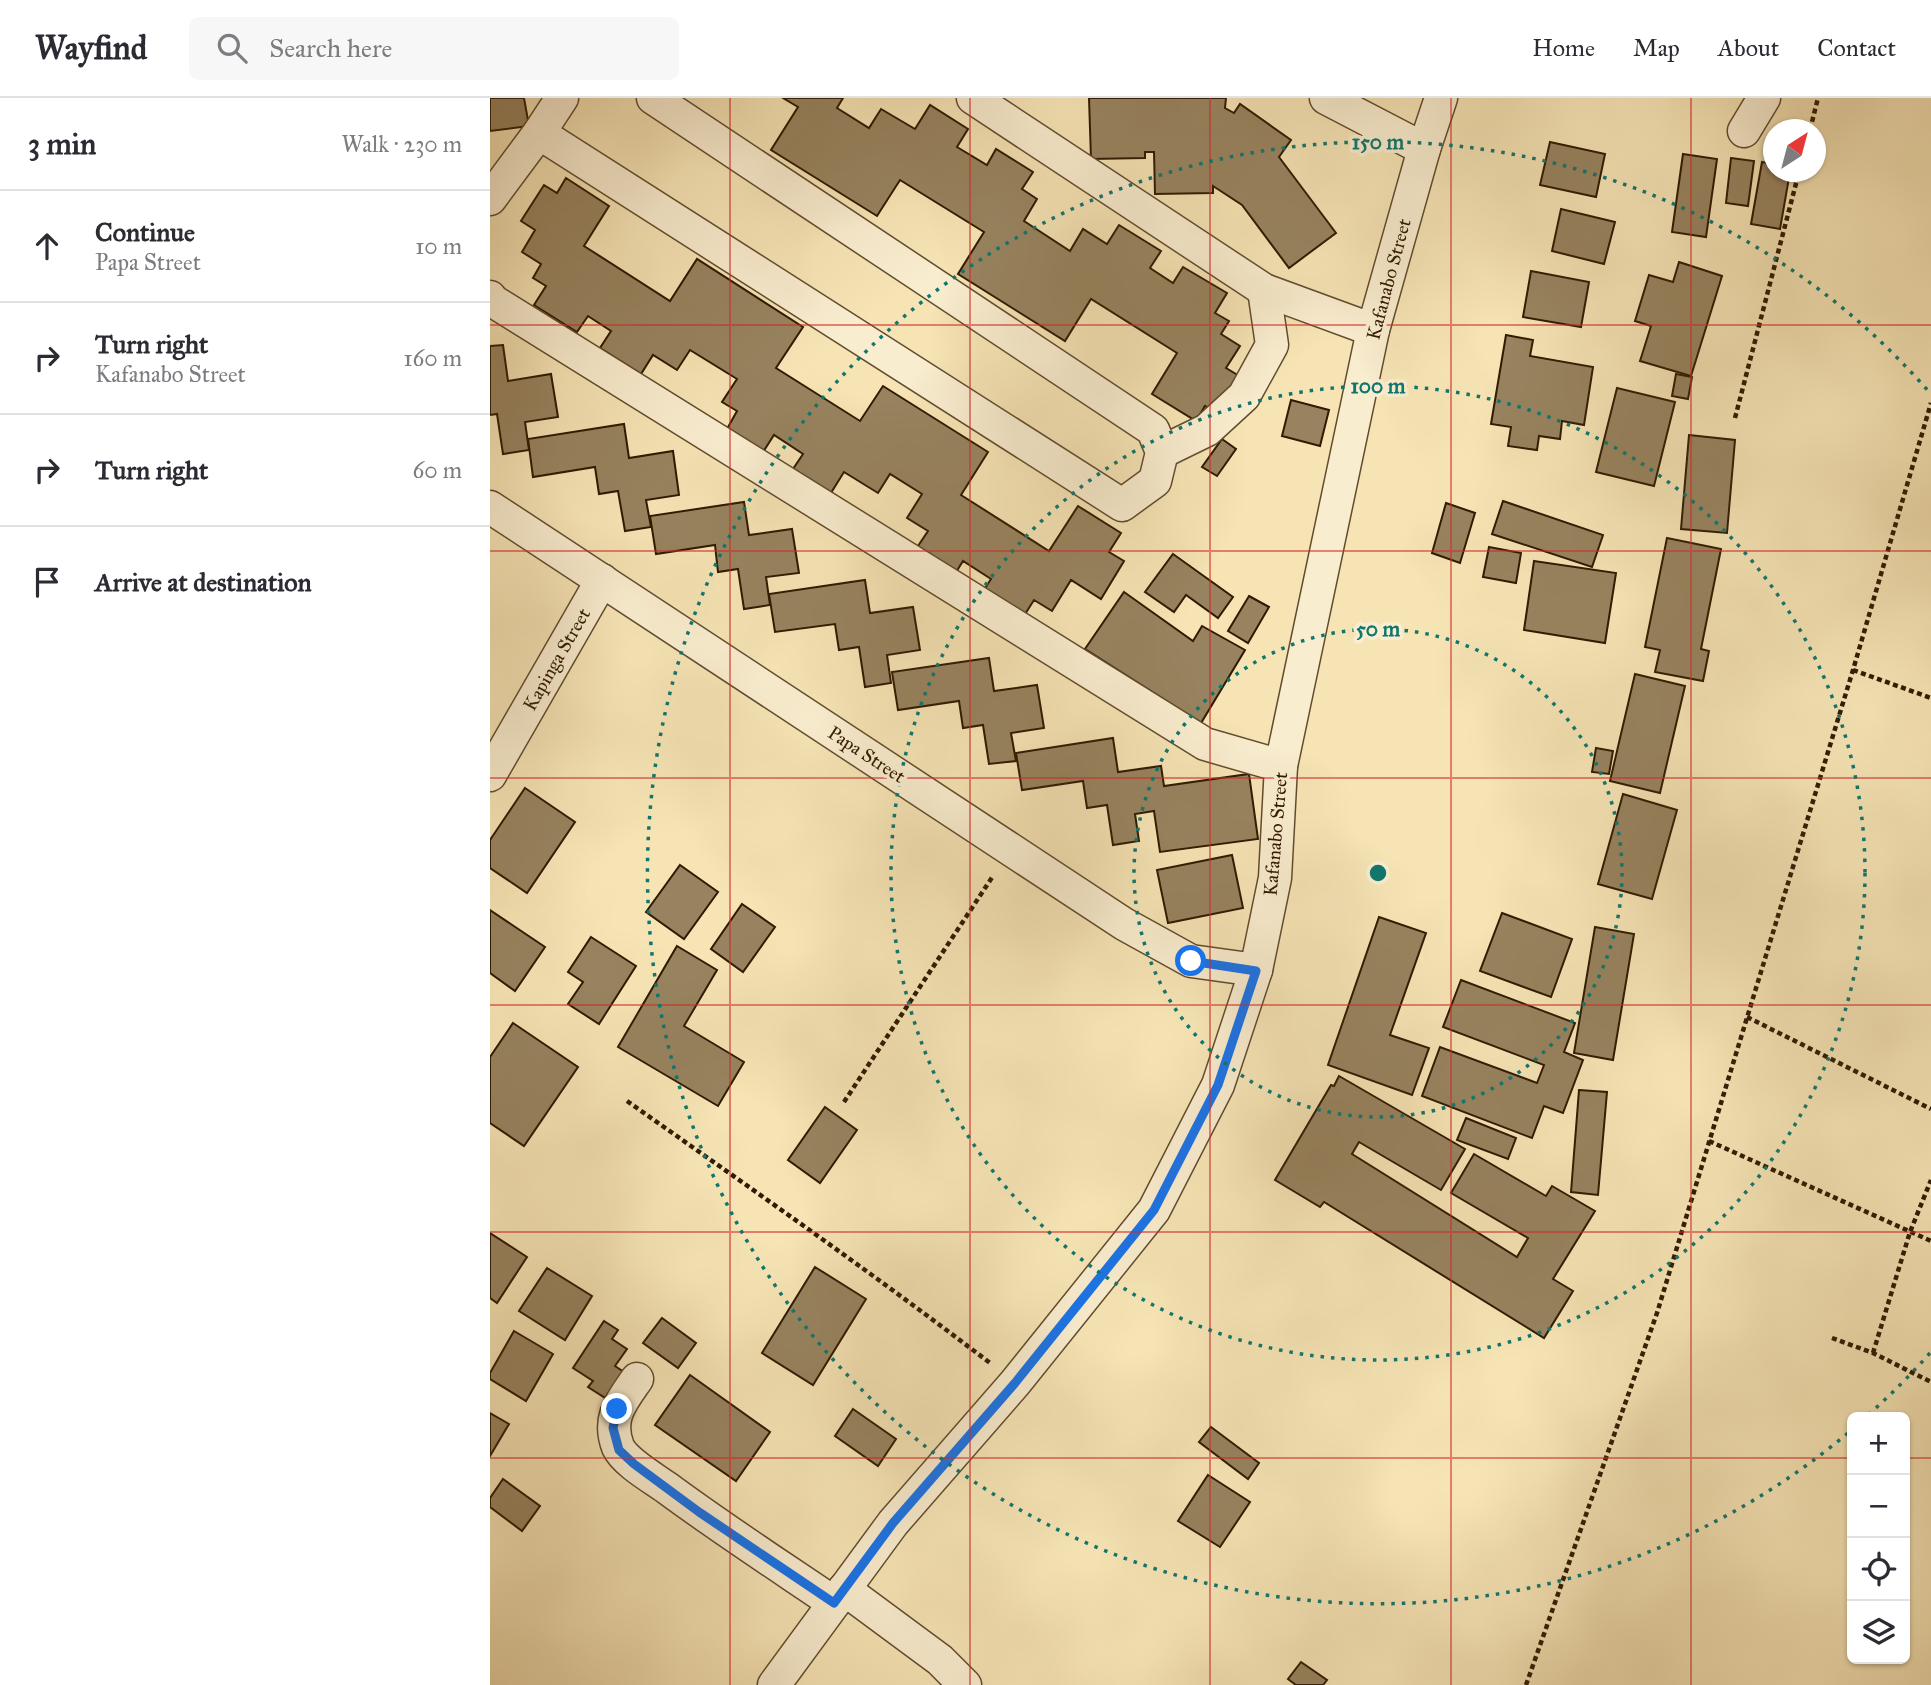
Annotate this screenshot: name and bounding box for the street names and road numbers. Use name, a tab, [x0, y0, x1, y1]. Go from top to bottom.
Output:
street label: Kafanabo Street	[1361, 216, 1416, 342]
street label: Kapinga Street	[518, 604, 596, 715]
street label: Papa Street	[824, 721, 910, 788]
street label: Kafanabo Street	[1259, 771, 1292, 897]

